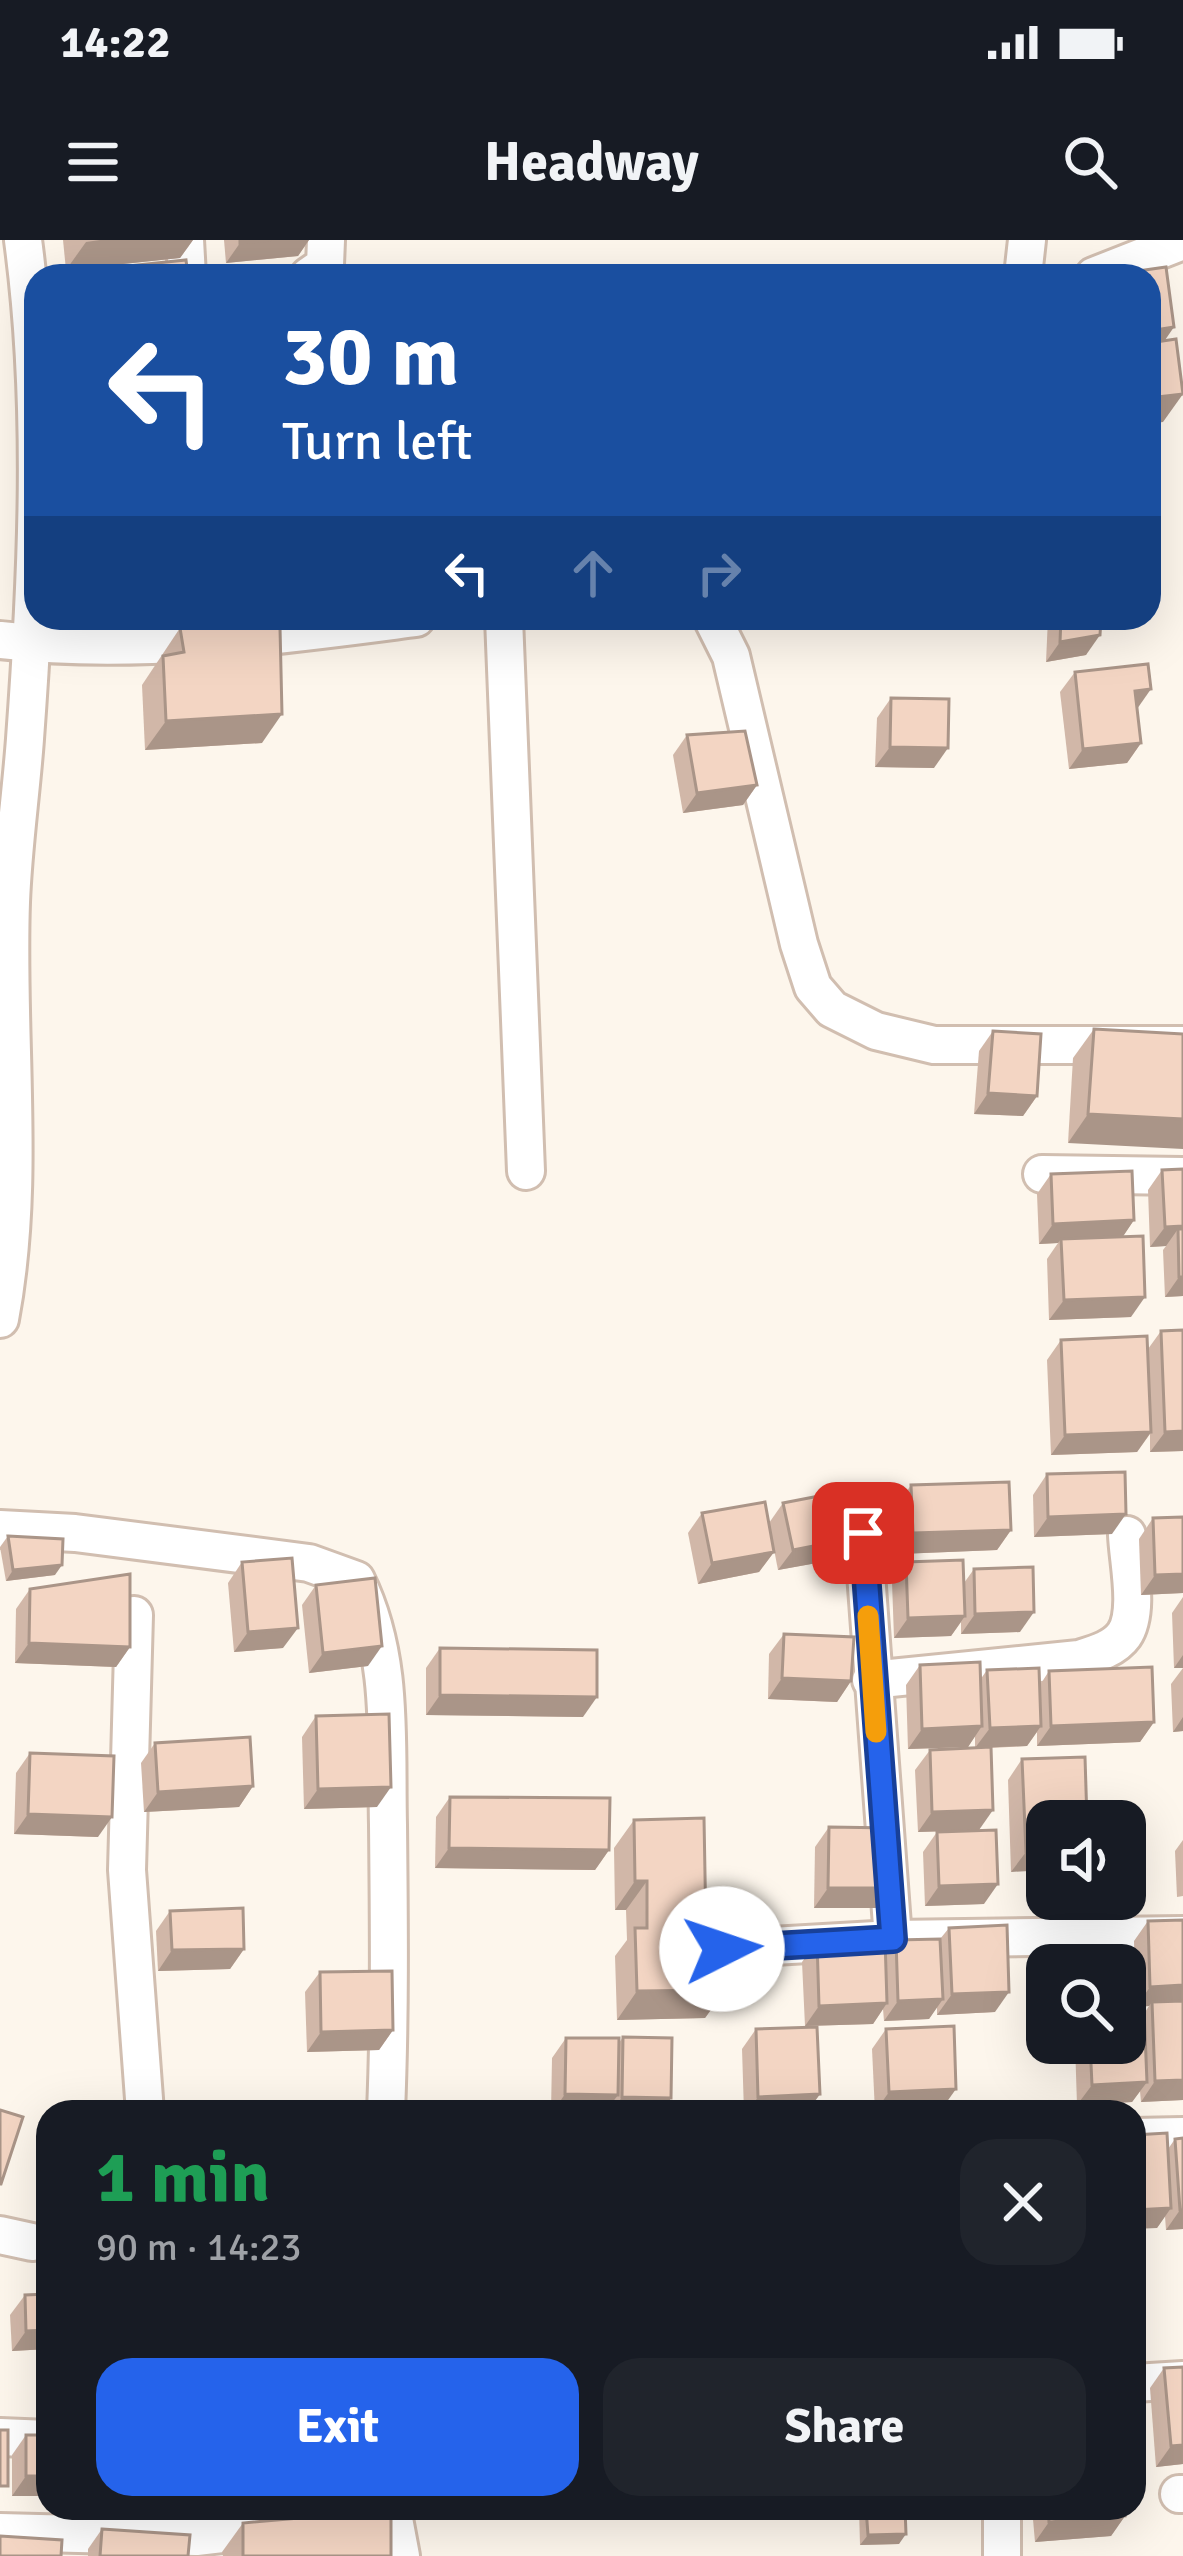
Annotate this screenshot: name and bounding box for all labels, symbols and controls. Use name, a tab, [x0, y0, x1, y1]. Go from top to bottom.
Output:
text: 14:22	[60, 15, 170, 70]
icon: menu	[60, 129, 126, 195]
text: Headway	[484, 129, 699, 196]
icon: search	[1057, 129, 1123, 195]
text: 30 m	[282, 305, 459, 409]
icon: left	[84, 312, 240, 468]
text: Turn left	[282, 408, 472, 475]
icon: left	[434, 540, 500, 606]
icon: ahead	[560, 540, 626, 606]
icon: right	[686, 540, 752, 606]
pin	[812, 1482, 914, 1584]
icon: arrive	[830, 1500, 896, 1566]
map controls	[1026, 1800, 1146, 2064]
button: sound	[1026, 1800, 1146, 1920]
position arrow	[659, 1886, 785, 2012]
button: search	[1026, 1944, 1146, 2064]
text: 1 min	[96, 2133, 270, 2222]
button: close	[960, 2139, 1086, 2265]
text: 90 m · 14:23	[96, 2223, 302, 2271]
button: Exit	[96, 2358, 579, 2496]
button: Share	[603, 2358, 1086, 2496]

